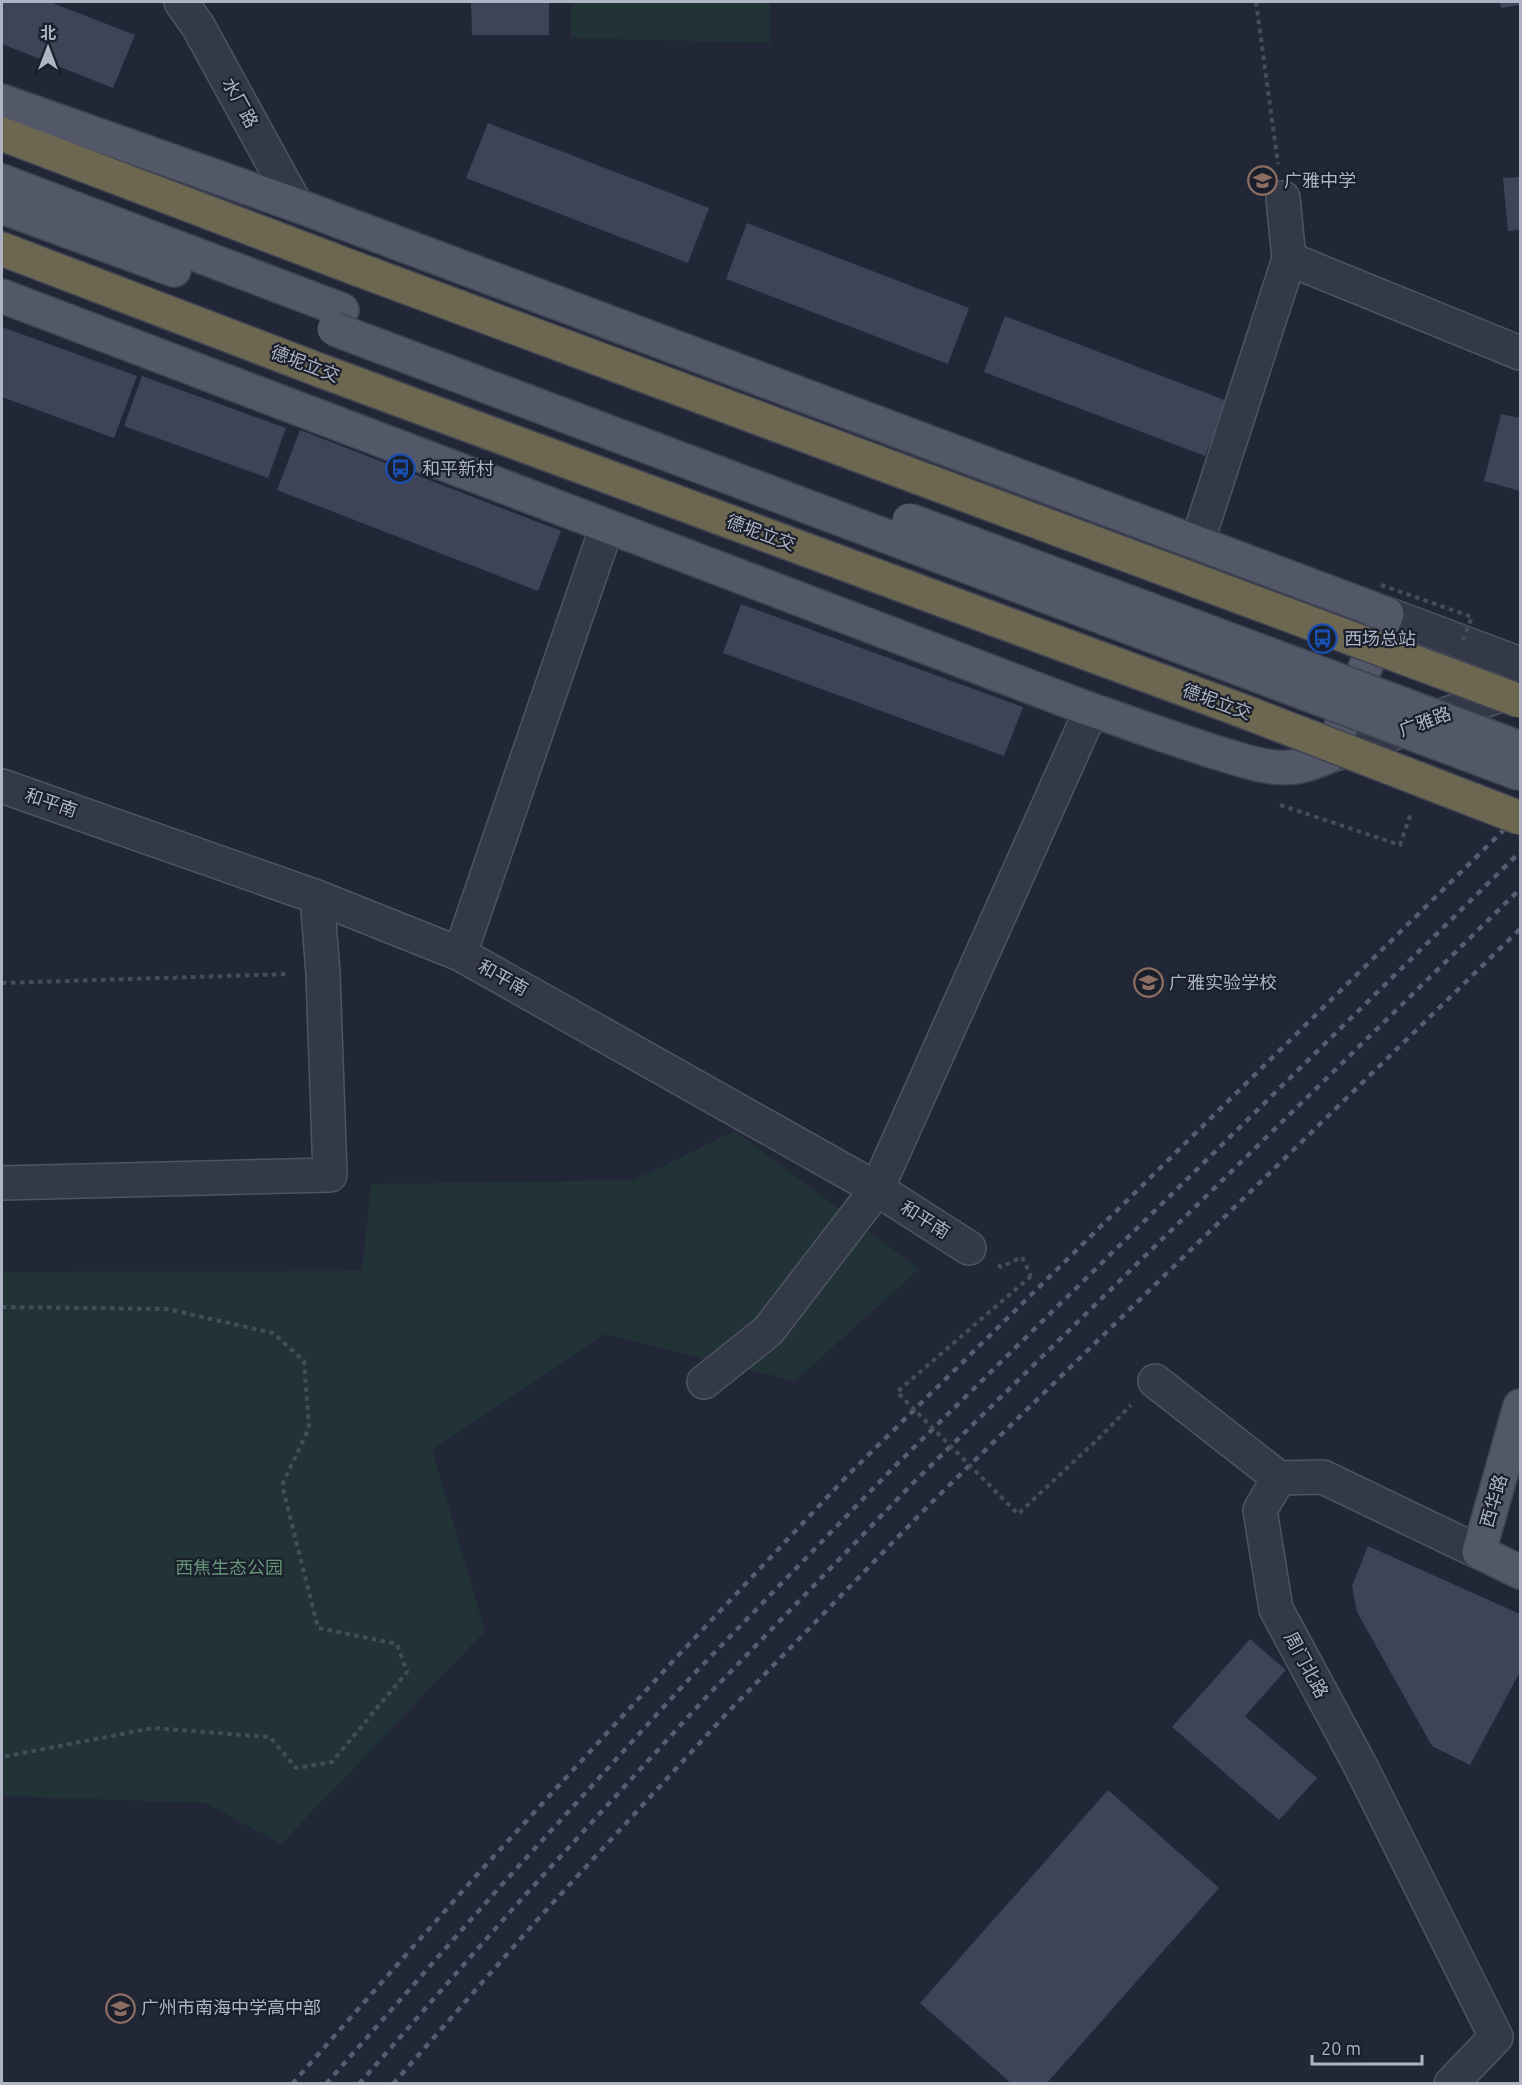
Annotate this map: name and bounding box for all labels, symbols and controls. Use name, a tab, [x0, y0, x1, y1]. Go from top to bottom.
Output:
north arrow	[18, 18, 78, 78]
text: 北	[40, 24, 56, 42]
street label: 水厂路	[219, 74, 263, 131]
school or university icon: 广雅中学	[1247, 165, 1279, 197]
place label: 广雅中学	[1284, 170, 1356, 190]
street label: 德坭立交	[268, 341, 343, 385]
bus stop icon: 和平新村	[385, 453, 417, 485]
place label: 和平新村	[422, 458, 494, 478]
street label: 德坭立交	[724, 510, 799, 554]
bus stop icon: 西场总站	[1307, 623, 1339, 655]
place label: 西场总站	[1344, 628, 1416, 648]
street label: 德坭立交	[1180, 679, 1255, 723]
street label: 广雅路	[1396, 702, 1453, 740]
street label: 和平南	[23, 784, 80, 820]
street label: 和平南	[475, 955, 532, 999]
school or university icon: 广雅实验学校	[1132, 967, 1164, 999]
place label: 广雅实验学校	[1169, 972, 1277, 992]
street label: 和平南	[897, 1196, 954, 1242]
street label: 西华路	[1476, 1472, 1510, 1529]
park label: 西焦生态公园	[175, 1557, 283, 1577]
street label: 周门北路	[1281, 1628, 1333, 1701]
school or university icon: 广州市南海中学高中部	[104, 1992, 136, 2024]
place label: 广州市南海中学高中部	[141, 1997, 321, 2017]
scale bar	[1312, 2028, 1422, 2066]
text: 20 m	[1321, 2038, 1361, 2058]

